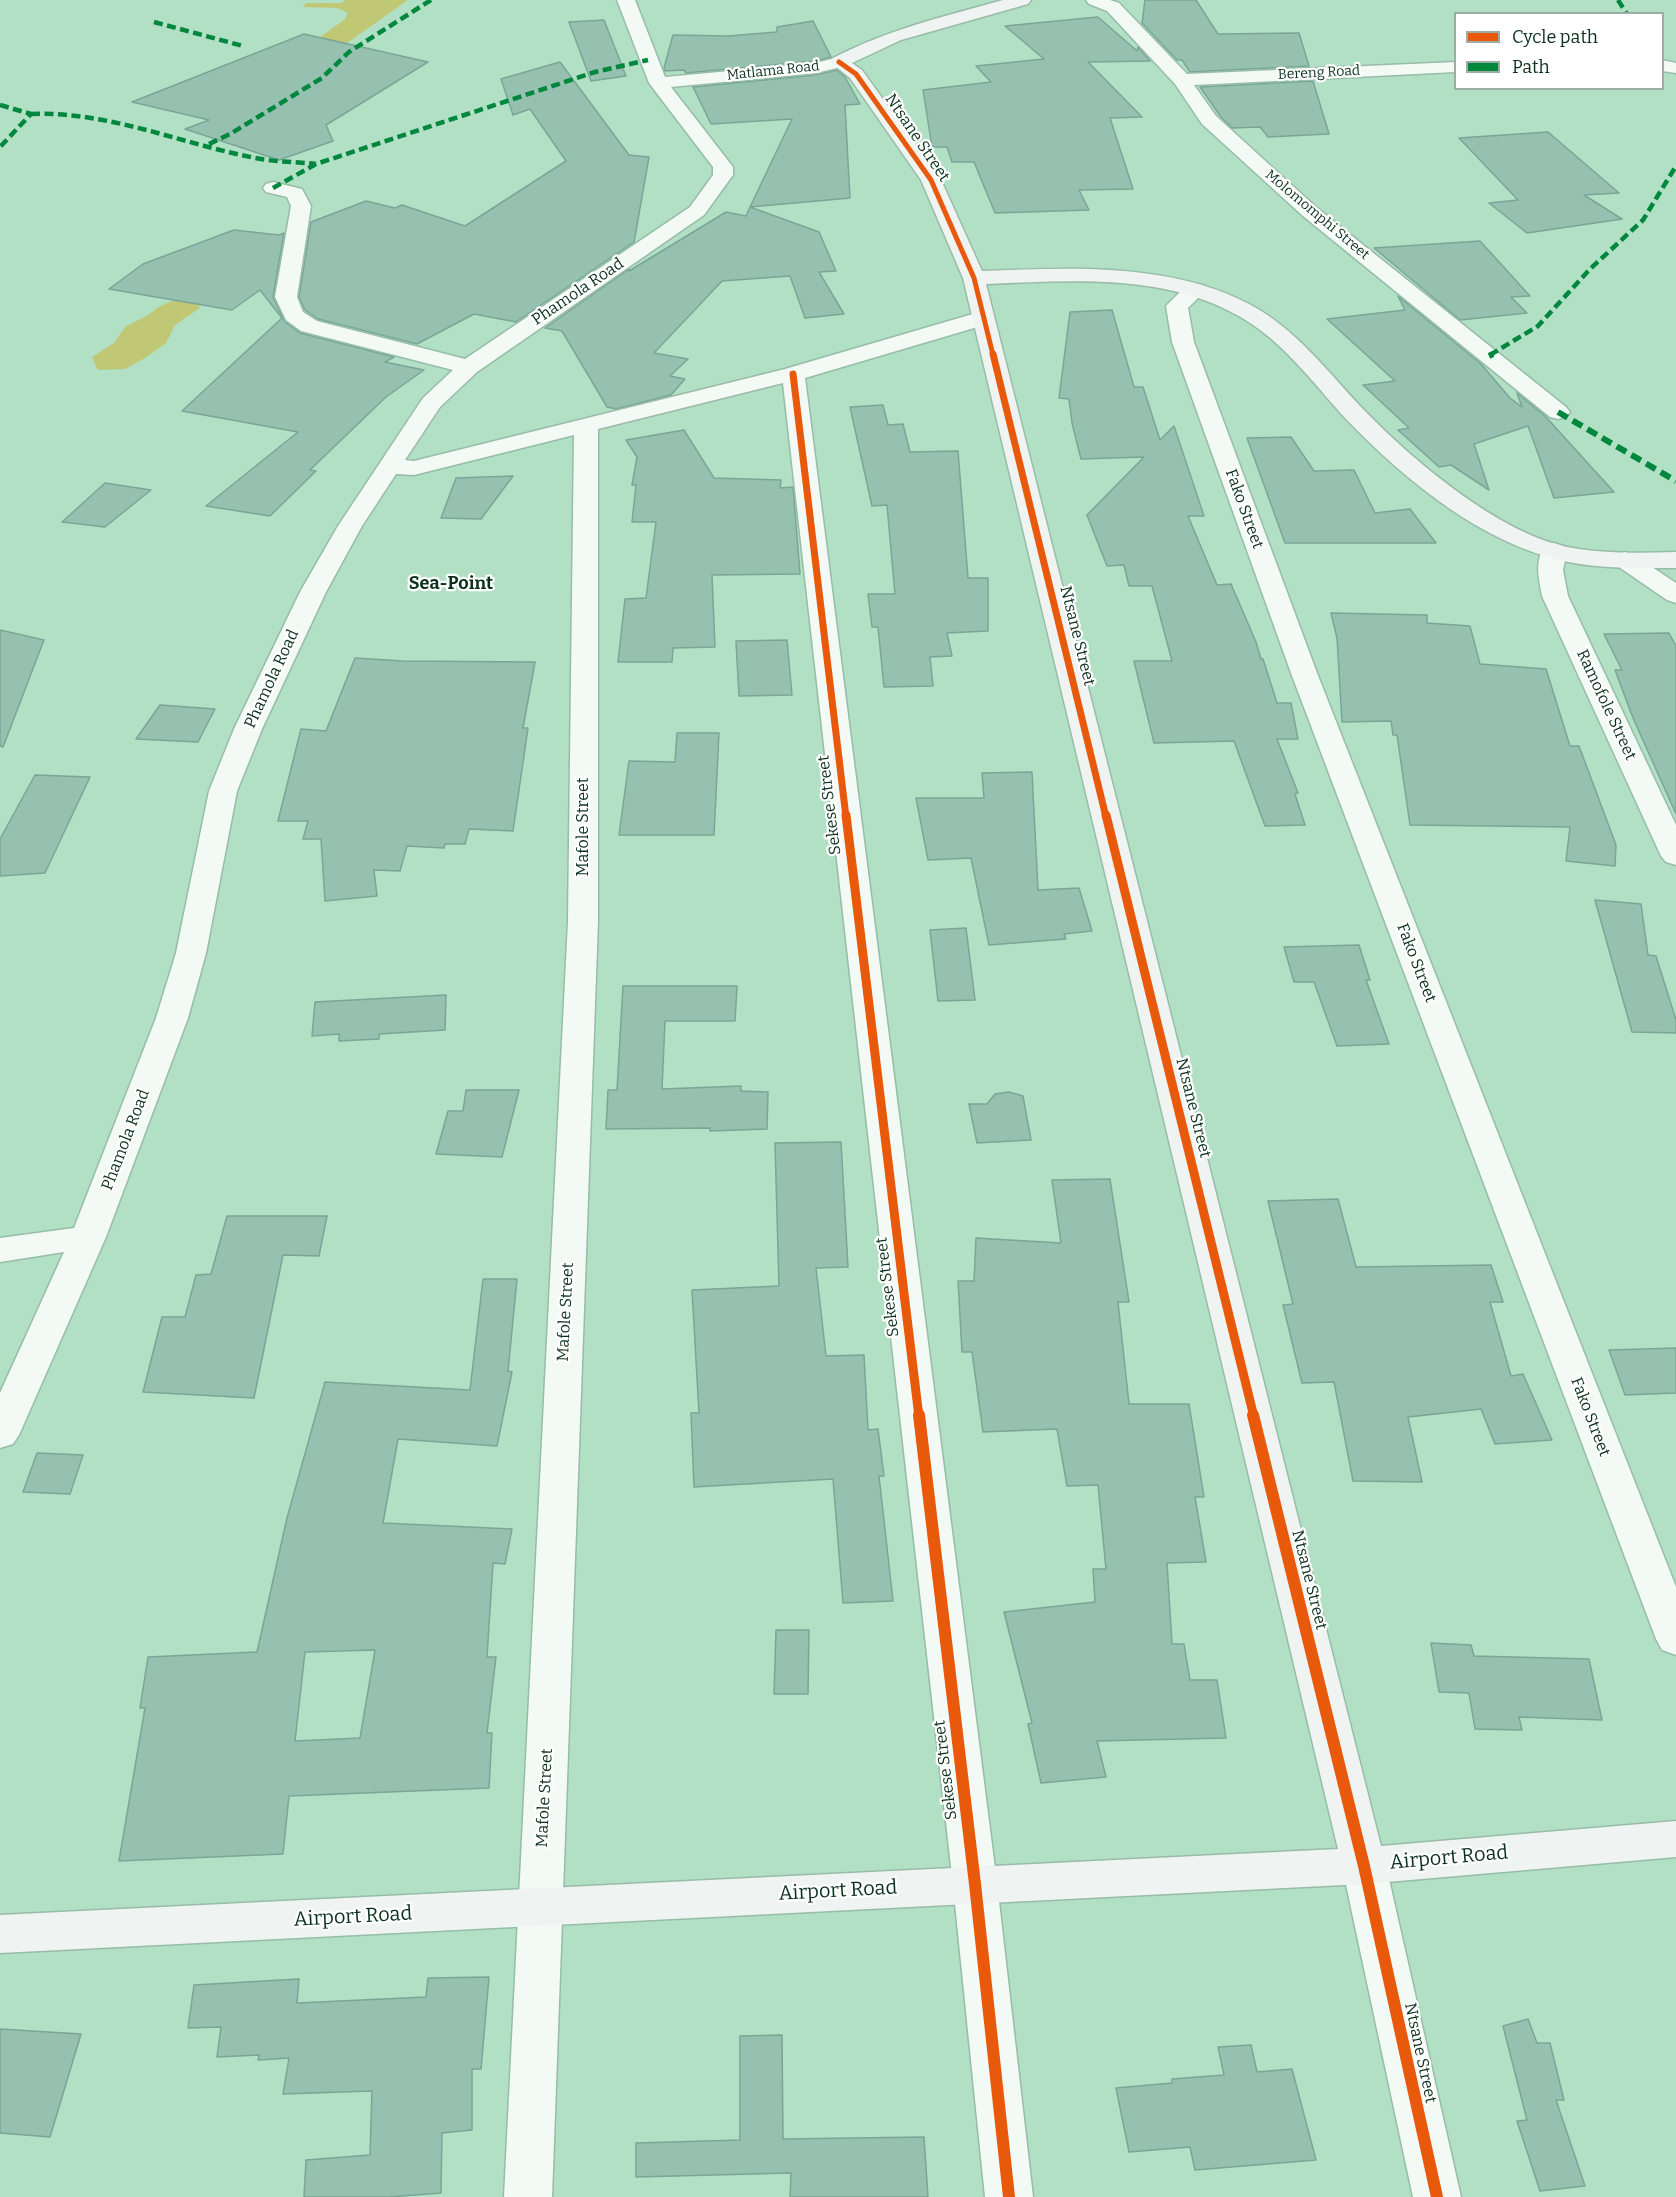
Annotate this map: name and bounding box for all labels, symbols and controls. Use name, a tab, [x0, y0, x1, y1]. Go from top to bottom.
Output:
legend	[1454, 12, 1664, 90]
text: Cycle path	[1512, 26, 1598, 48]
text: Path	[1512, 56, 1550, 78]
street label: Matlama Road	[726, 58, 820, 84]
street label: Bereng Road	[1277, 62, 1361, 84]
street label: Ntsane Street	[881, 90, 953, 186]
street label: Molomomphi Street	[1262, 167, 1372, 263]
street label: Phamola Road	[529, 254, 627, 330]
street label: Fako Street	[1221, 467, 1267, 551]
district label: Sea-Point	[409, 573, 493, 595]
street label: Ntsane Street	[1055, 584, 1099, 688]
street label: Phamola Road	[241, 627, 303, 731]
street label: Ramofole Street	[1572, 647, 1640, 763]
street label: Sekese Street	[814, 754, 846, 856]
street label: Mafole Street	[574, 777, 594, 877]
street label: Fako Street	[1392, 921, 1440, 1005]
street label: Ntsane Street	[1171, 1056, 1215, 1160]
street label: Phamola Road	[98, 1087, 154, 1193]
street label: Sekese Street	[872, 1236, 904, 1338]
street label: Mafole Street	[554, 1262, 578, 1362]
street label: Fako Street	[1566, 1375, 1614, 1459]
street label: Ntsane Street	[1287, 1528, 1331, 1632]
street label: Sekese Street	[930, 1719, 962, 1821]
street label: Mafole Street	[533, 1748, 557, 1848]
street label: Airport Road	[1389, 1841, 1509, 1875]
street label: Airport Road	[778, 1876, 898, 1906]
street label: Airport Road	[293, 1902, 413, 1932]
street label: Ntsane Street	[1400, 2001, 1440, 2105]

